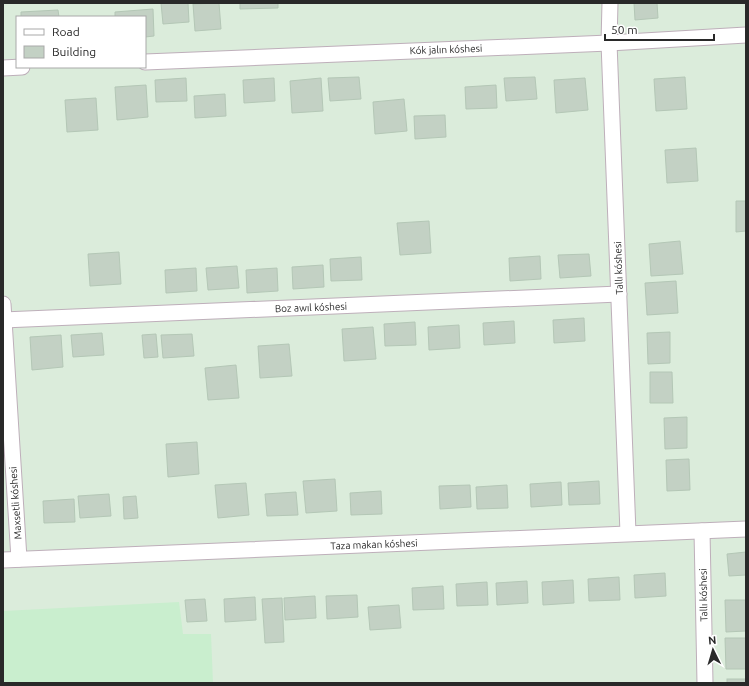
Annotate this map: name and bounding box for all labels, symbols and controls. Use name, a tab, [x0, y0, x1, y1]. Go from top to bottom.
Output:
legend	[16, 16, 146, 68]
scale bar	[605, 16, 714, 42]
text: 50 m	[611, 23, 638, 36]
text: Road	[52, 25, 80, 38]
street label: Kók jalın kóshesi	[409, 43, 483, 56]
text: Building	[52, 45, 96, 58]
street label: Tallı kóshesi	[612, 241, 625, 295]
street label: Boz awıl kóshesi	[275, 301, 347, 314]
street label: Maxsetli kóshesi	[7, 466, 24, 540]
street label: Taza makan kóshesi	[330, 537, 418, 552]
street label: Tallı kóshesi	[698, 568, 709, 622]
north arrow	[693, 630, 733, 670]
text: N	[708, 634, 717, 646]

